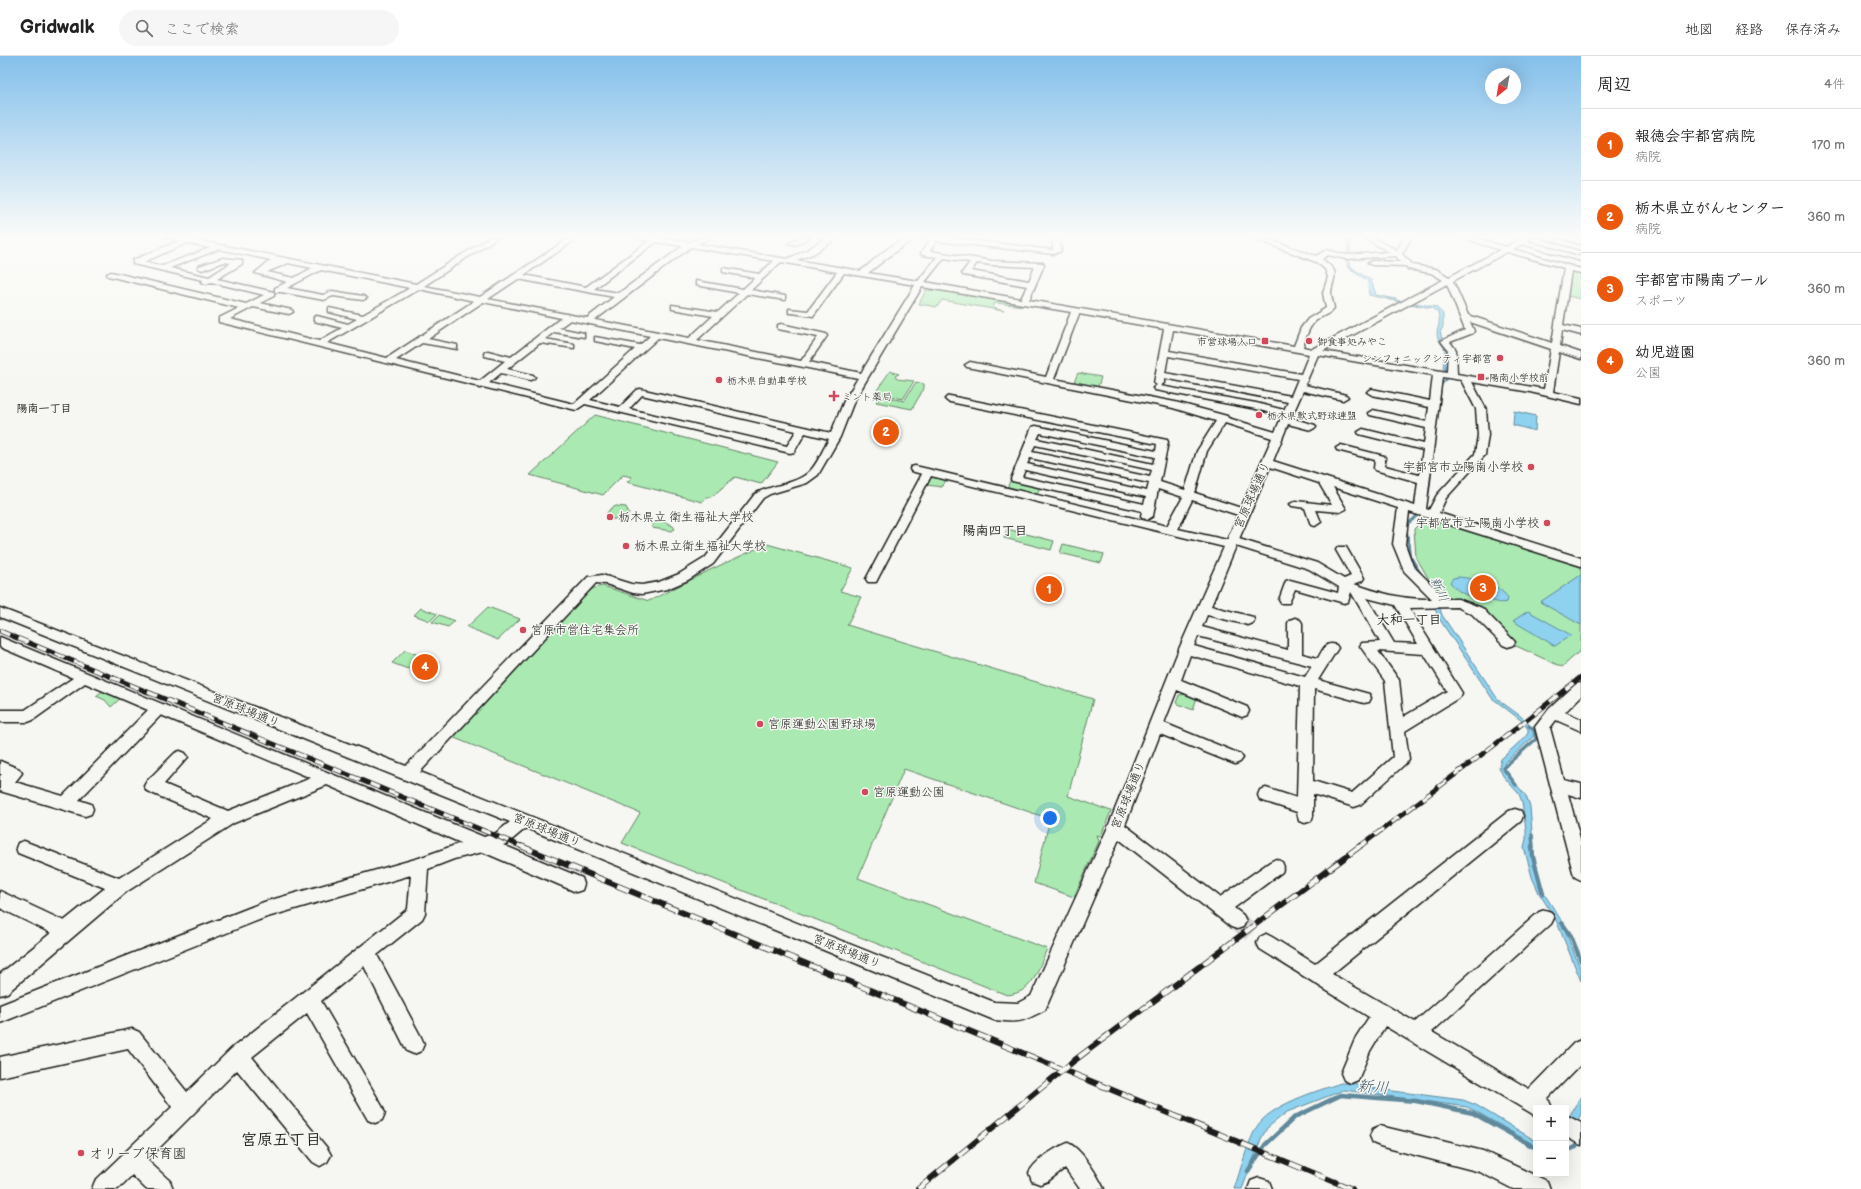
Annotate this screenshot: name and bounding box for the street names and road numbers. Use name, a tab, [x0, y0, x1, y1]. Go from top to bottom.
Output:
street label: 宮原球場通り	[1231, 459, 1274, 531]
street label: 宮原球場通り	[210, 690, 282, 731]
street label: 宮原球場通り	[1108, 759, 1149, 831]
street label: 宮原球場通り	[511, 810, 583, 851]
street label: 宮原球場通り	[811, 931, 883, 972]

